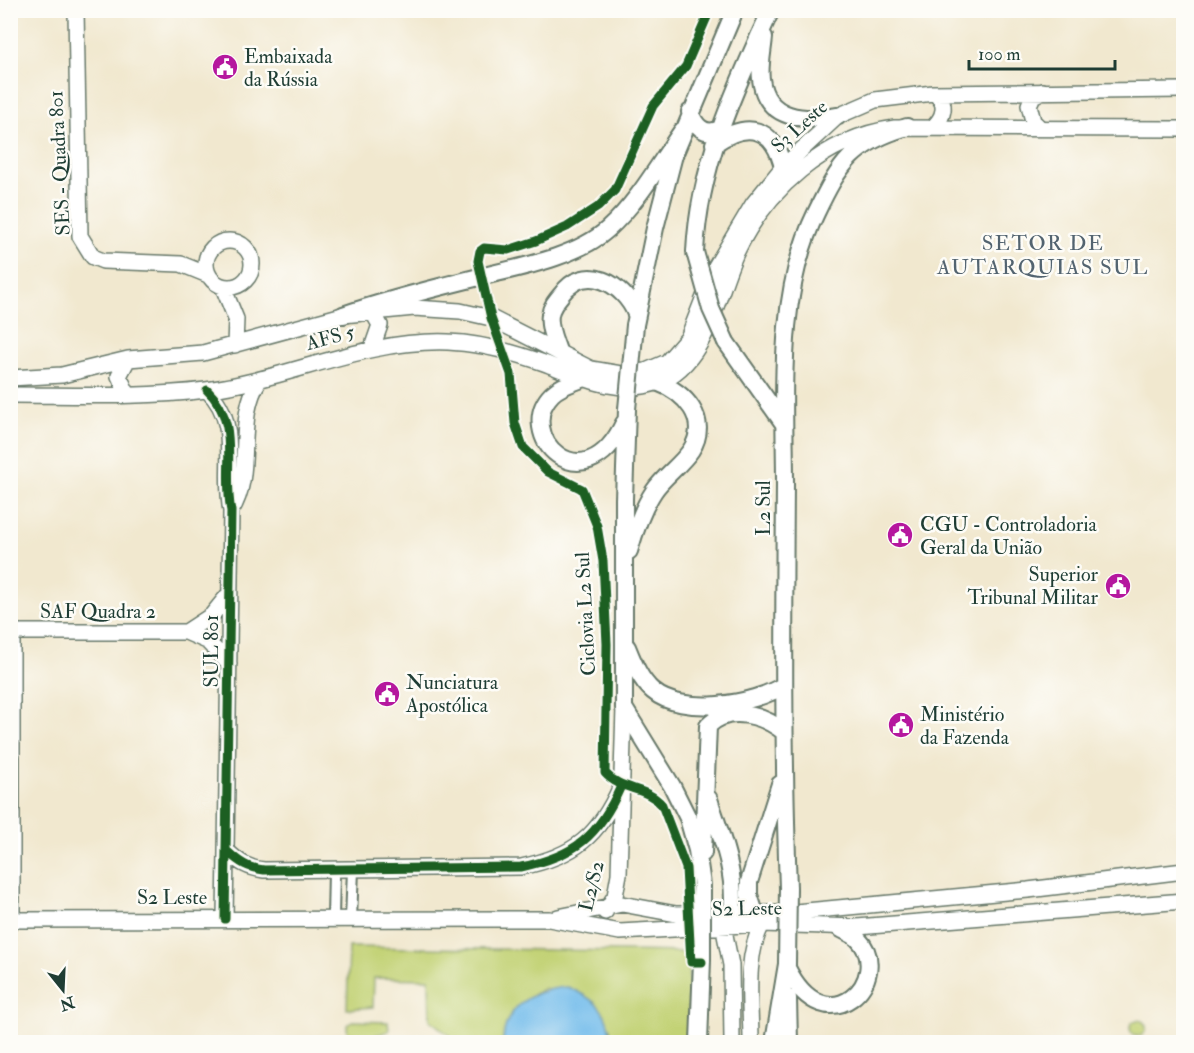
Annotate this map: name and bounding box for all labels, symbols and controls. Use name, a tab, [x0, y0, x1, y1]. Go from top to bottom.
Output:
scale bar	[969, 33, 1114, 71]
text: 100 m	[978, 43, 1021, 66]
place label: Embaixada da Rússia	[244, 44, 333, 92]
public building icon: Embaixada da Rússia	[210, 52, 240, 82]
street label: SES - Quadra 801	[43, 90, 76, 236]
street label: S3 Leste	[766, 94, 833, 158]
district label: SETOR DE AUTARQUIAS SUL	[936, 230, 1149, 281]
street label: AFS 5	[302, 319, 357, 356]
street label: L2 Sul	[751, 480, 776, 536]
place label: CGU - Controladoria Geral da União	[920, 512, 1098, 560]
public building icon: CGU - Controladoria Geral da União	[885, 520, 915, 550]
street label: Ciclovia L2 Sul	[570, 551, 601, 677]
place label: Superior Tribunal Militar	[968, 562, 1099, 610]
public building icon: Superior Tribunal Militar	[1103, 571, 1133, 601]
street label: SAF Quadra 2	[40, 599, 156, 624]
street label: SUL 801	[199, 614, 224, 688]
place label: Nunciatura Apostólica	[405, 670, 499, 719]
public building icon: Nunciatura Apostólica	[372, 679, 402, 709]
place label: Ministério da Fazenda	[920, 702, 1010, 750]
public building icon: Ministério da Fazenda	[886, 710, 916, 740]
street label: L2/S2	[573, 858, 610, 914]
street label: S2 Leste	[137, 885, 207, 910]
street label: S2 Leste	[712, 895, 782, 922]
north arrow	[33, 960, 93, 1020]
text: N	[57, 991, 78, 1015]

